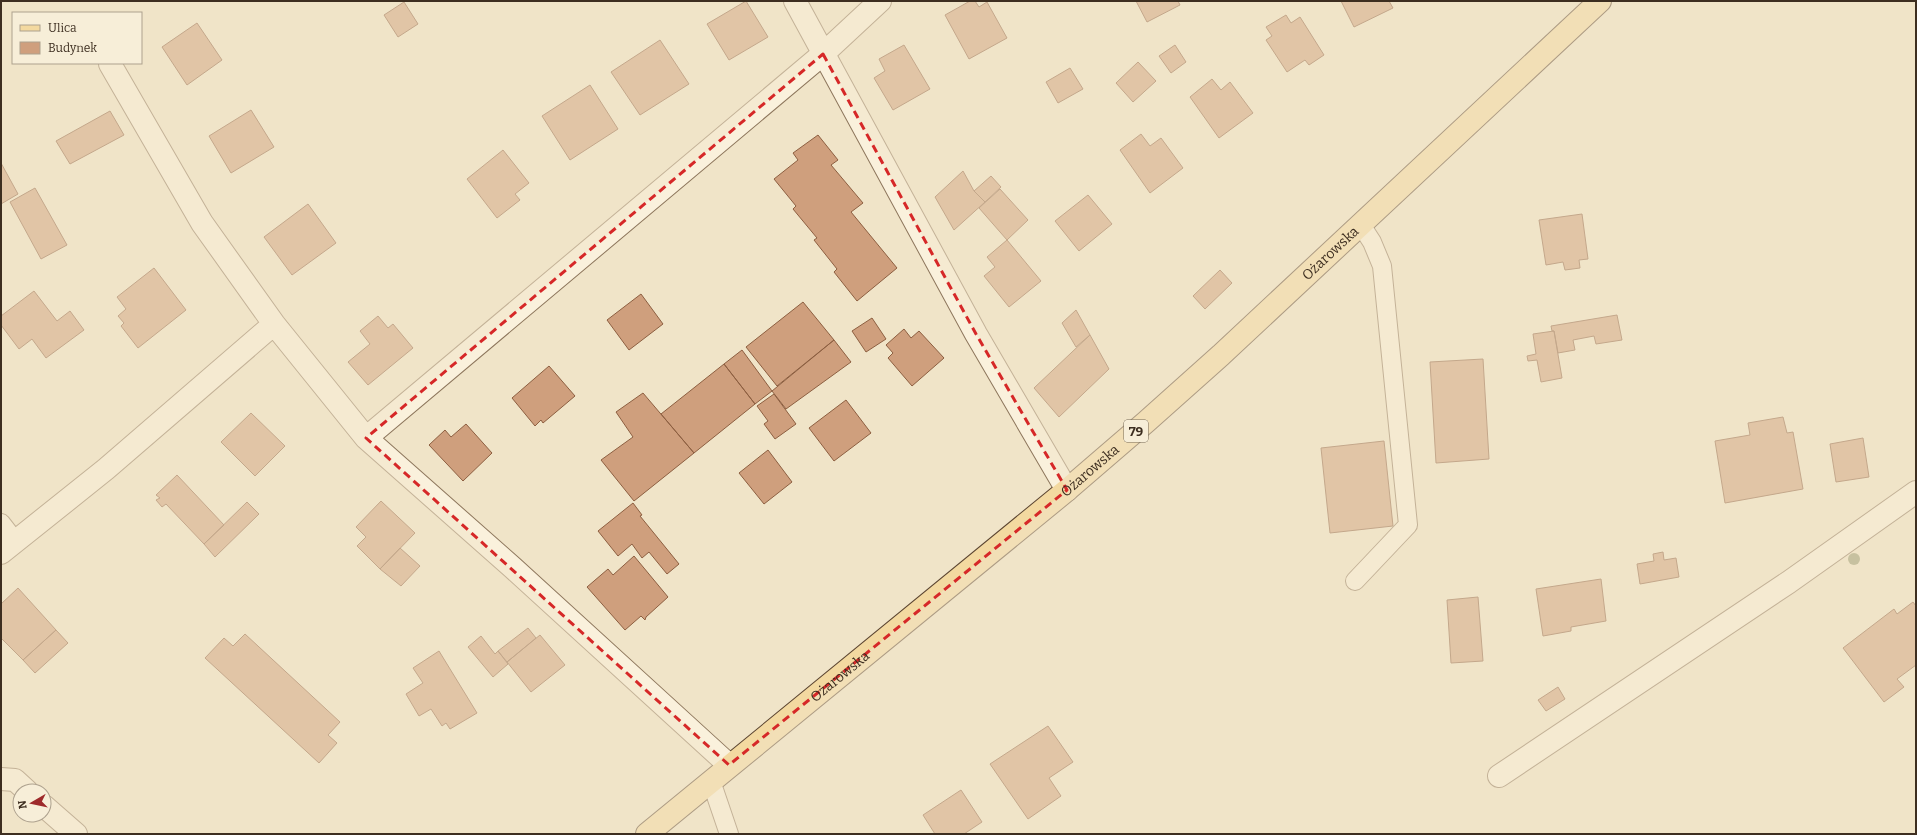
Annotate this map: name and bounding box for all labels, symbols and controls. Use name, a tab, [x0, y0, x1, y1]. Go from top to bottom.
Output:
legend	[12, 12, 142, 64]
text: Ulica	[48, 21, 77, 35]
text: Budynek	[48, 41, 97, 55]
street label: Ożarowska	[1298, 222, 1362, 284]
road number: 79	[1124, 420, 1148, 442]
street label: Ożarowska	[1057, 440, 1123, 500]
street label: Ożarowska	[807, 647, 873, 705]
north arrow	[12, 783, 52, 823]
text: N	[15, 799, 30, 810]

